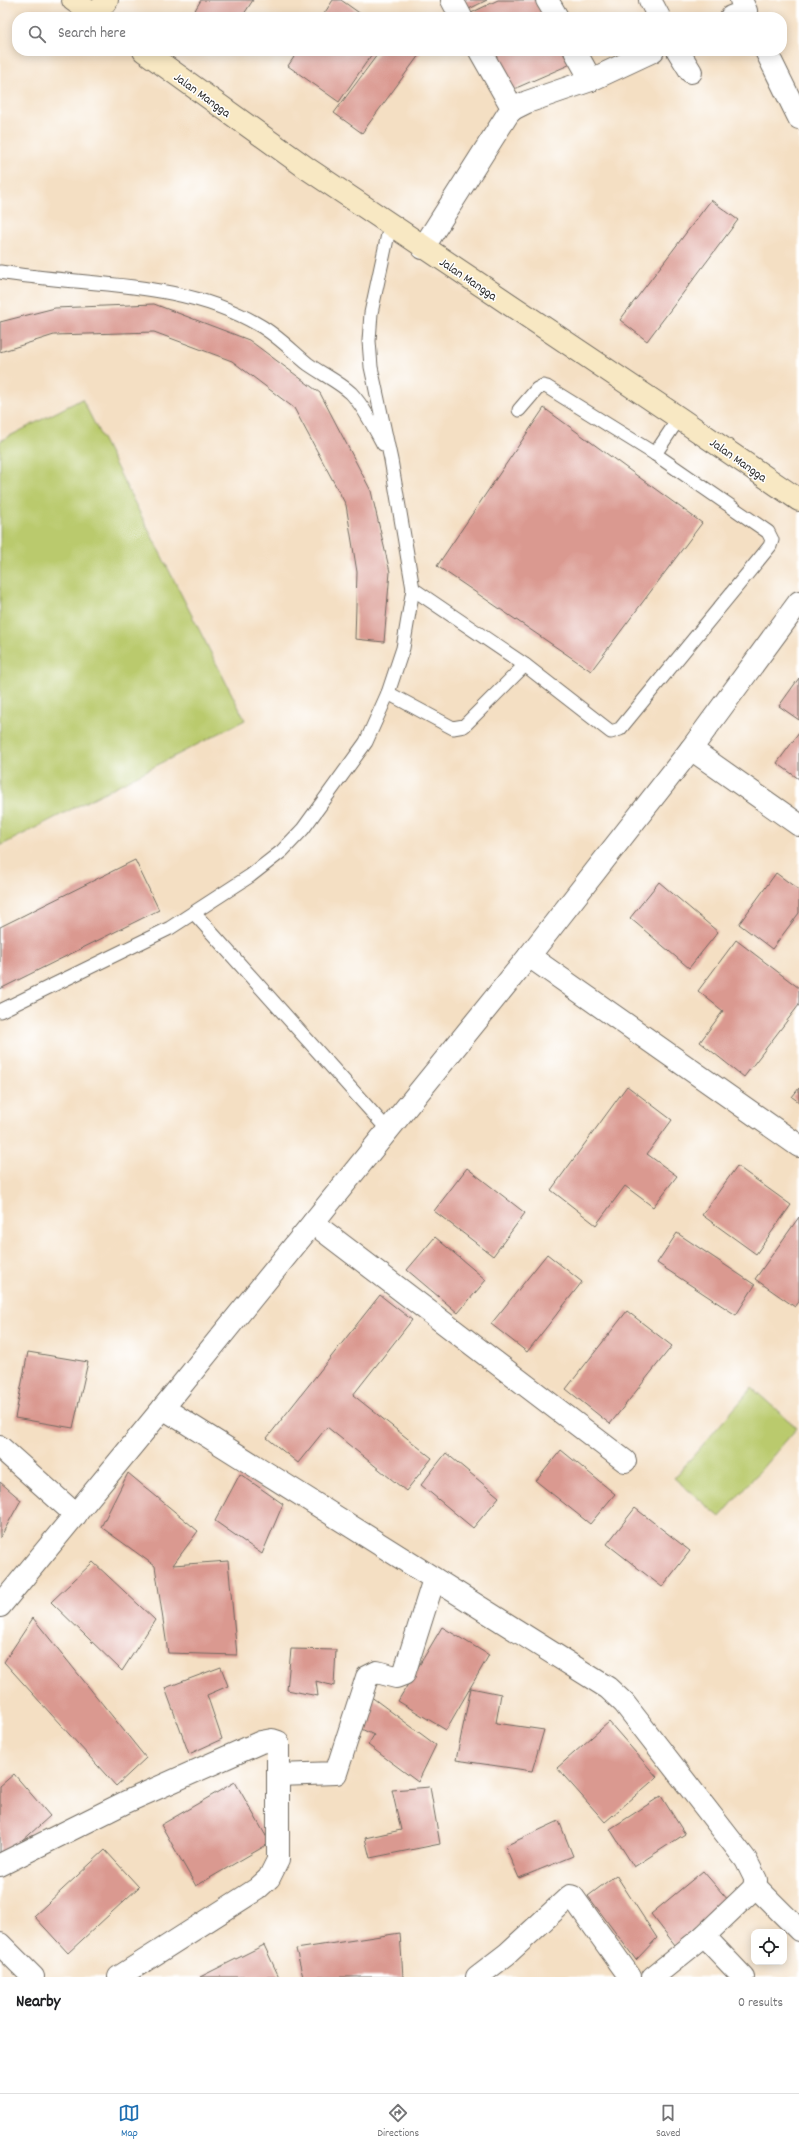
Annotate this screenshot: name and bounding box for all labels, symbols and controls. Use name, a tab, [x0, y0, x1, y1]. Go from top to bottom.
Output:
search box	[12, 12, 787, 56]
icon: search	[26, 23, 48, 45]
text: Search here	[58, 23, 126, 45]
street label: Jalan Mangga	[169, 69, 235, 124]
street label: Jalan Mangga	[435, 254, 501, 307]
street label: Jalan Mangga	[705, 434, 771, 488]
map controls	[751, 1929, 787, 1965]
button: locate	[751, 1929, 787, 1965]
text: Nearby	[16, 1991, 60, 2015]
text: 0 results	[738, 1994, 783, 2013]
tab: Map	[118, 2102, 140, 2142]
tab: Directions	[377, 2102, 419, 2142]
tab: Saved	[656, 2102, 681, 2142]

